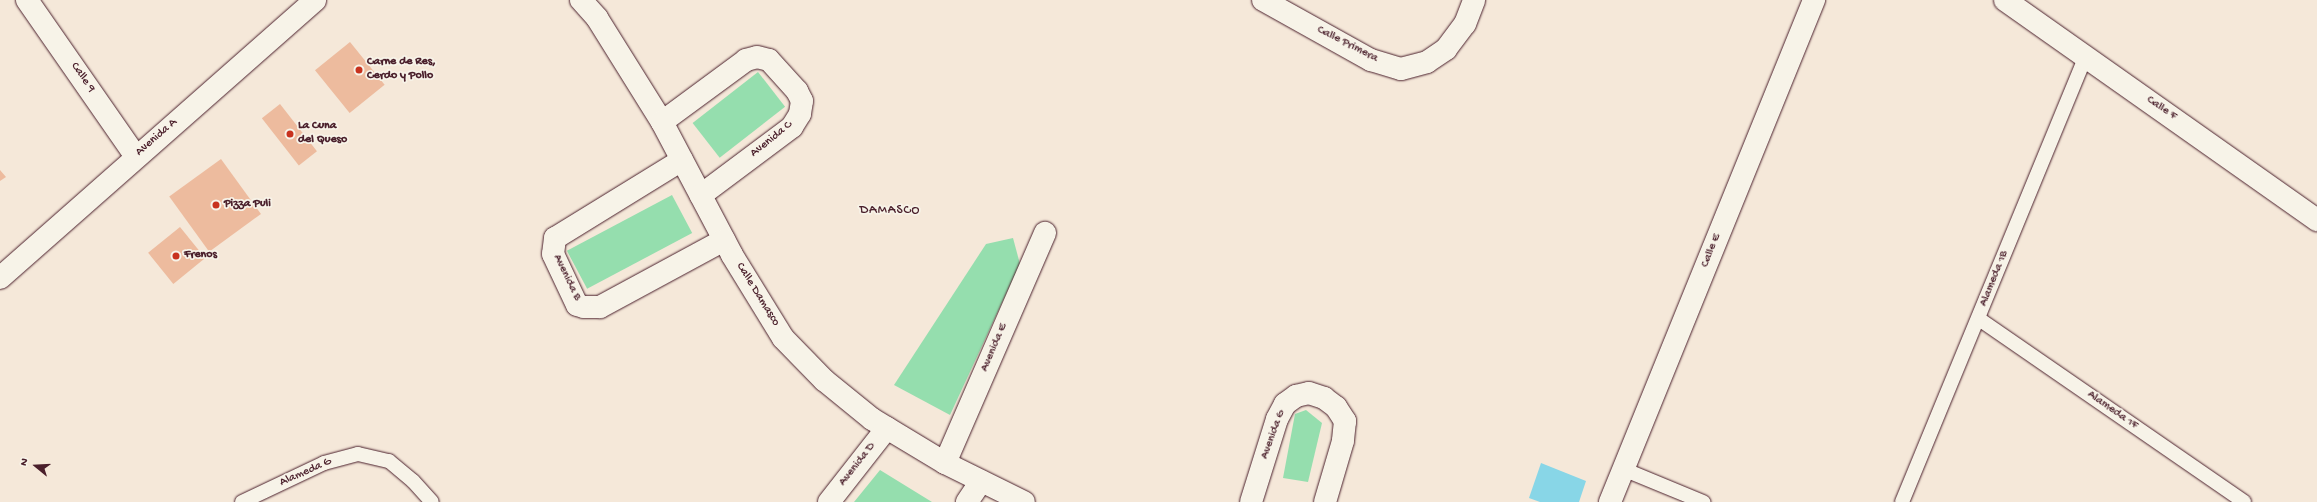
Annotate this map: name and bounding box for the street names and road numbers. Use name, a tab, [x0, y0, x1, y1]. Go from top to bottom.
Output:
street label: Calle Primera	[1314, 23, 1380, 67]
street label: Calle 9	[66, 60, 98, 96]
street label: Calle F	[2143, 93, 2179, 125]
street label: Avenida A	[133, 116, 181, 160]
street label: Avenida C	[748, 119, 796, 161]
street label: Calle E	[1699, 232, 1725, 270]
street label: Alameda 1B	[1977, 249, 2013, 309]
street label: Avenida B	[549, 253, 583, 303]
street label: Calle Damasco	[732, 261, 782, 329]
street label: Avenida E	[978, 322, 1012, 374]
street label: Alameda 1F	[2084, 388, 2140, 434]
street label: Avenida G	[1259, 409, 1289, 461]
street label: Avenida D	[837, 440, 879, 490]
street label: Alameda G	[278, 455, 334, 491]

